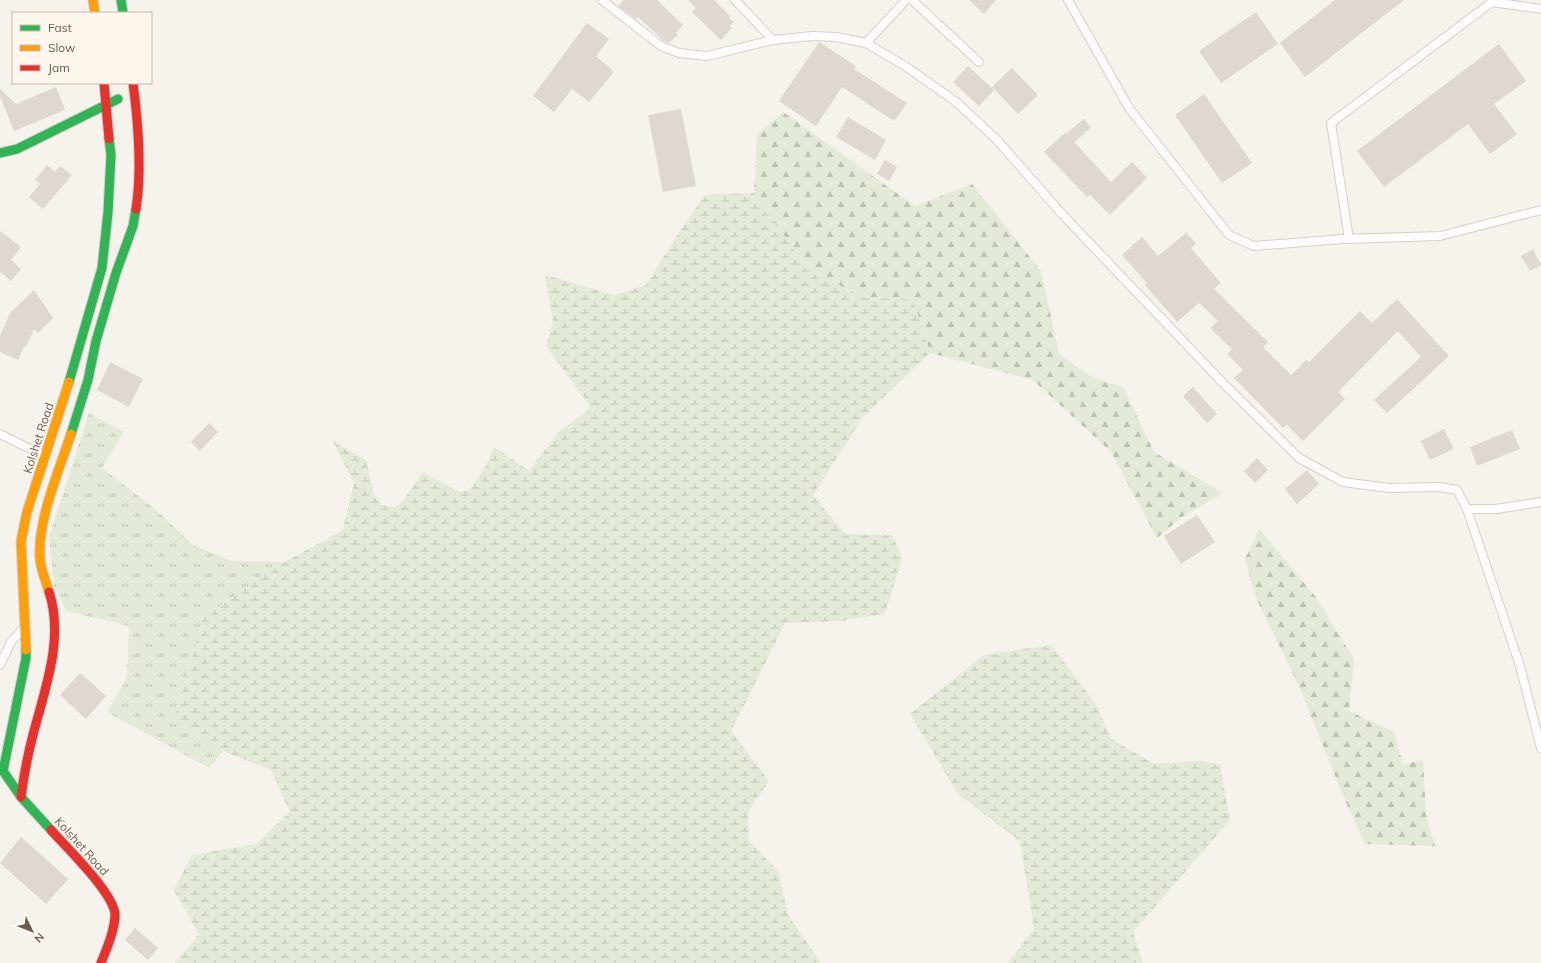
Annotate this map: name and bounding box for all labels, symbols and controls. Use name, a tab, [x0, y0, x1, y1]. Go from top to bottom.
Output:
legend	[12, 12, 152, 84]
text: Fast	[48, 20, 72, 35]
text: Slow	[48, 40, 76, 55]
text: Jam	[48, 60, 70, 75]
street label: Kolshet Road	[20, 401, 56, 475]
street label: Kolshet Road	[52, 814, 112, 878]
north arrow	[12, 911, 52, 951]
text: N	[31, 930, 47, 946]

